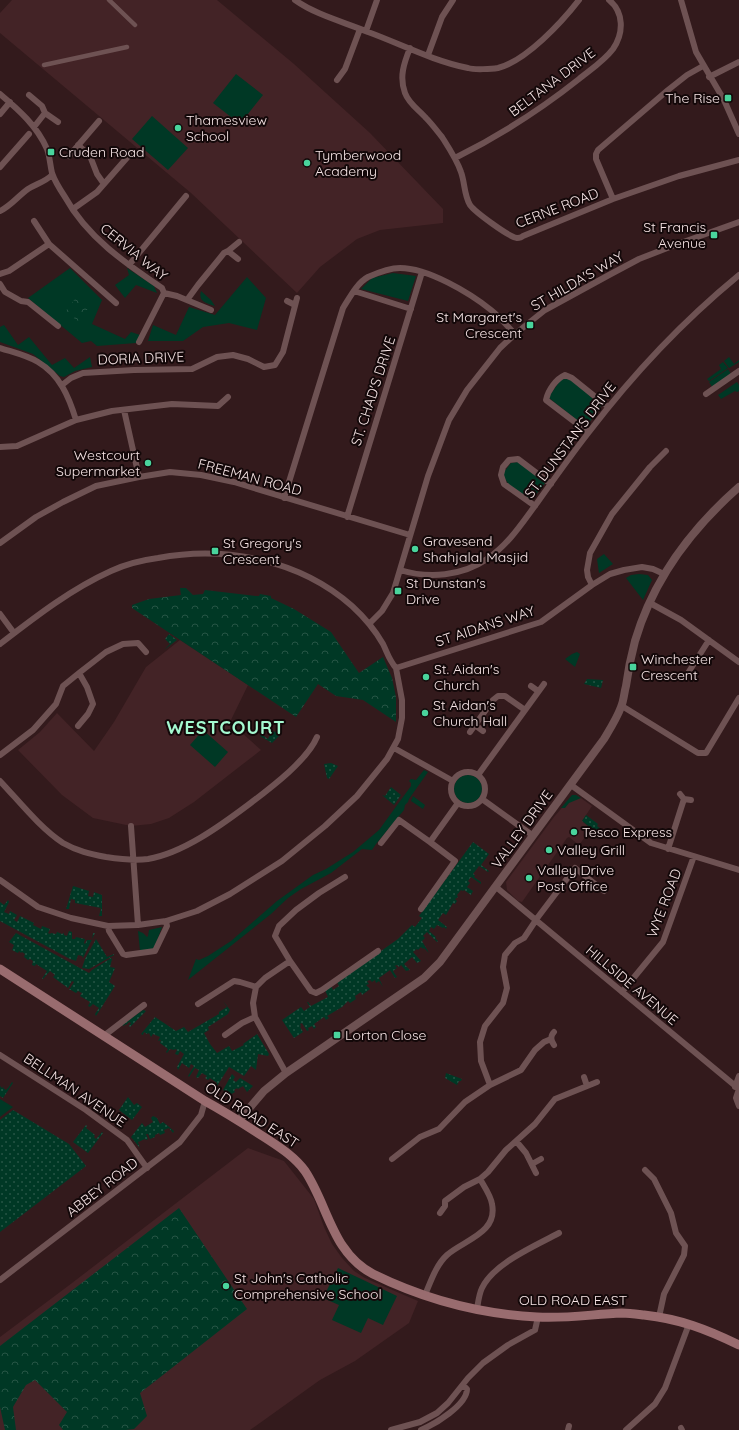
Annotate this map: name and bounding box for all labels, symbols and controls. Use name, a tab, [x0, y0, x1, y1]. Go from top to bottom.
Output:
street label: BELTANA DRIVE	[505, 44, 599, 120]
place label: The Rise	[665, 89, 720, 107]
marker: The Rise	[723, 93, 733, 103]
place label: Thamesview School	[186, 111, 267, 145]
marker: Thamesview School	[173, 123, 183, 133]
place label: Cruden Road	[59, 143, 145, 161]
place label: Tymberwood Academy	[315, 146, 401, 180]
marker: Cruden Road	[46, 147, 56, 157]
marker: Tymberwood Academy	[302, 158, 312, 168]
street label: CERNE ROAD	[513, 184, 601, 232]
place label: St Francis Avenue	[643, 218, 706, 252]
street label: CERVIA WAY	[97, 219, 171, 285]
marker: St Francis Avenue	[709, 230, 719, 240]
street label: ST HILDA'S WAY	[527, 247, 627, 315]
place label: St Margaret's Crescent	[436, 308, 522, 342]
marker: St Margaret's Crescent	[525, 320, 535, 330]
street label: ST. CHAD'S DRIVE	[347, 334, 399, 448]
street label: DORIA DRIVE	[97, 347, 185, 369]
street label: ST. DUNSTAN'S DRIVE	[520, 378, 620, 502]
place label: Westcourt Supermarket	[56, 446, 140, 480]
street label: FREEMAN ROAD	[196, 454, 304, 500]
marker: Westcourt Supermarket	[143, 458, 153, 468]
place label: Gravesend Shahjalal Masjid	[423, 532, 528, 566]
place label: St Gregory's Crescent	[223, 534, 302, 568]
marker: Gravesend Shahjalal Masjid	[410, 544, 420, 554]
marker: St Gregory's Crescent	[210, 546, 220, 556]
place label: St Dunstan's Drive	[406, 574, 486, 608]
marker: St Dunstan's Drive	[393, 586, 403, 596]
street label: ST AIDANS WAY	[433, 601, 537, 650]
place label: Winchester Crescent	[641, 650, 714, 684]
place label: St. Aidan's Church	[434, 660, 499, 694]
marker: Winchester Crescent	[628, 662, 638, 672]
marker: St. Aidan's Church	[421, 672, 431, 682]
place label: St Aidan's Church Hall	[433, 696, 507, 730]
marker: St Aidan's Church Hall	[420, 708, 430, 718]
district label: WESTCOURT	[167, 716, 285, 739]
street label: VALLEY DRIVE	[488, 786, 557, 872]
place label: Tesco Express	[582, 823, 672, 841]
marker: Tesco Express	[569, 827, 579, 837]
place label: Valley Grill	[557, 841, 625, 859]
marker: Valley Grill	[544, 845, 554, 855]
place label: Valley Drive Post Office	[537, 861, 614, 895]
street label: WYE ROAD	[643, 866, 685, 940]
marker: Valley Drive Post Office	[524, 873, 534, 883]
street label: HILLSIDE AVENUE	[582, 941, 682, 1029]
place label: Lorton Close	[345, 1026, 427, 1044]
marker: Lorton Close	[332, 1030, 342, 1040]
street label: BELLMAN AVENUE	[20, 1049, 130, 1131]
street label: OLD ROAD EAST	[202, 1078, 302, 1152]
street label: ABBEY ROAD	[63, 1153, 141, 1221]
place label: St John's Catholic Comprehensive School	[234, 1269, 382, 1303]
marker: St John's Catholic Comprehensive School	[221, 1281, 231, 1291]
street label: OLD ROAD EAST	[519, 1291, 627, 1309]

